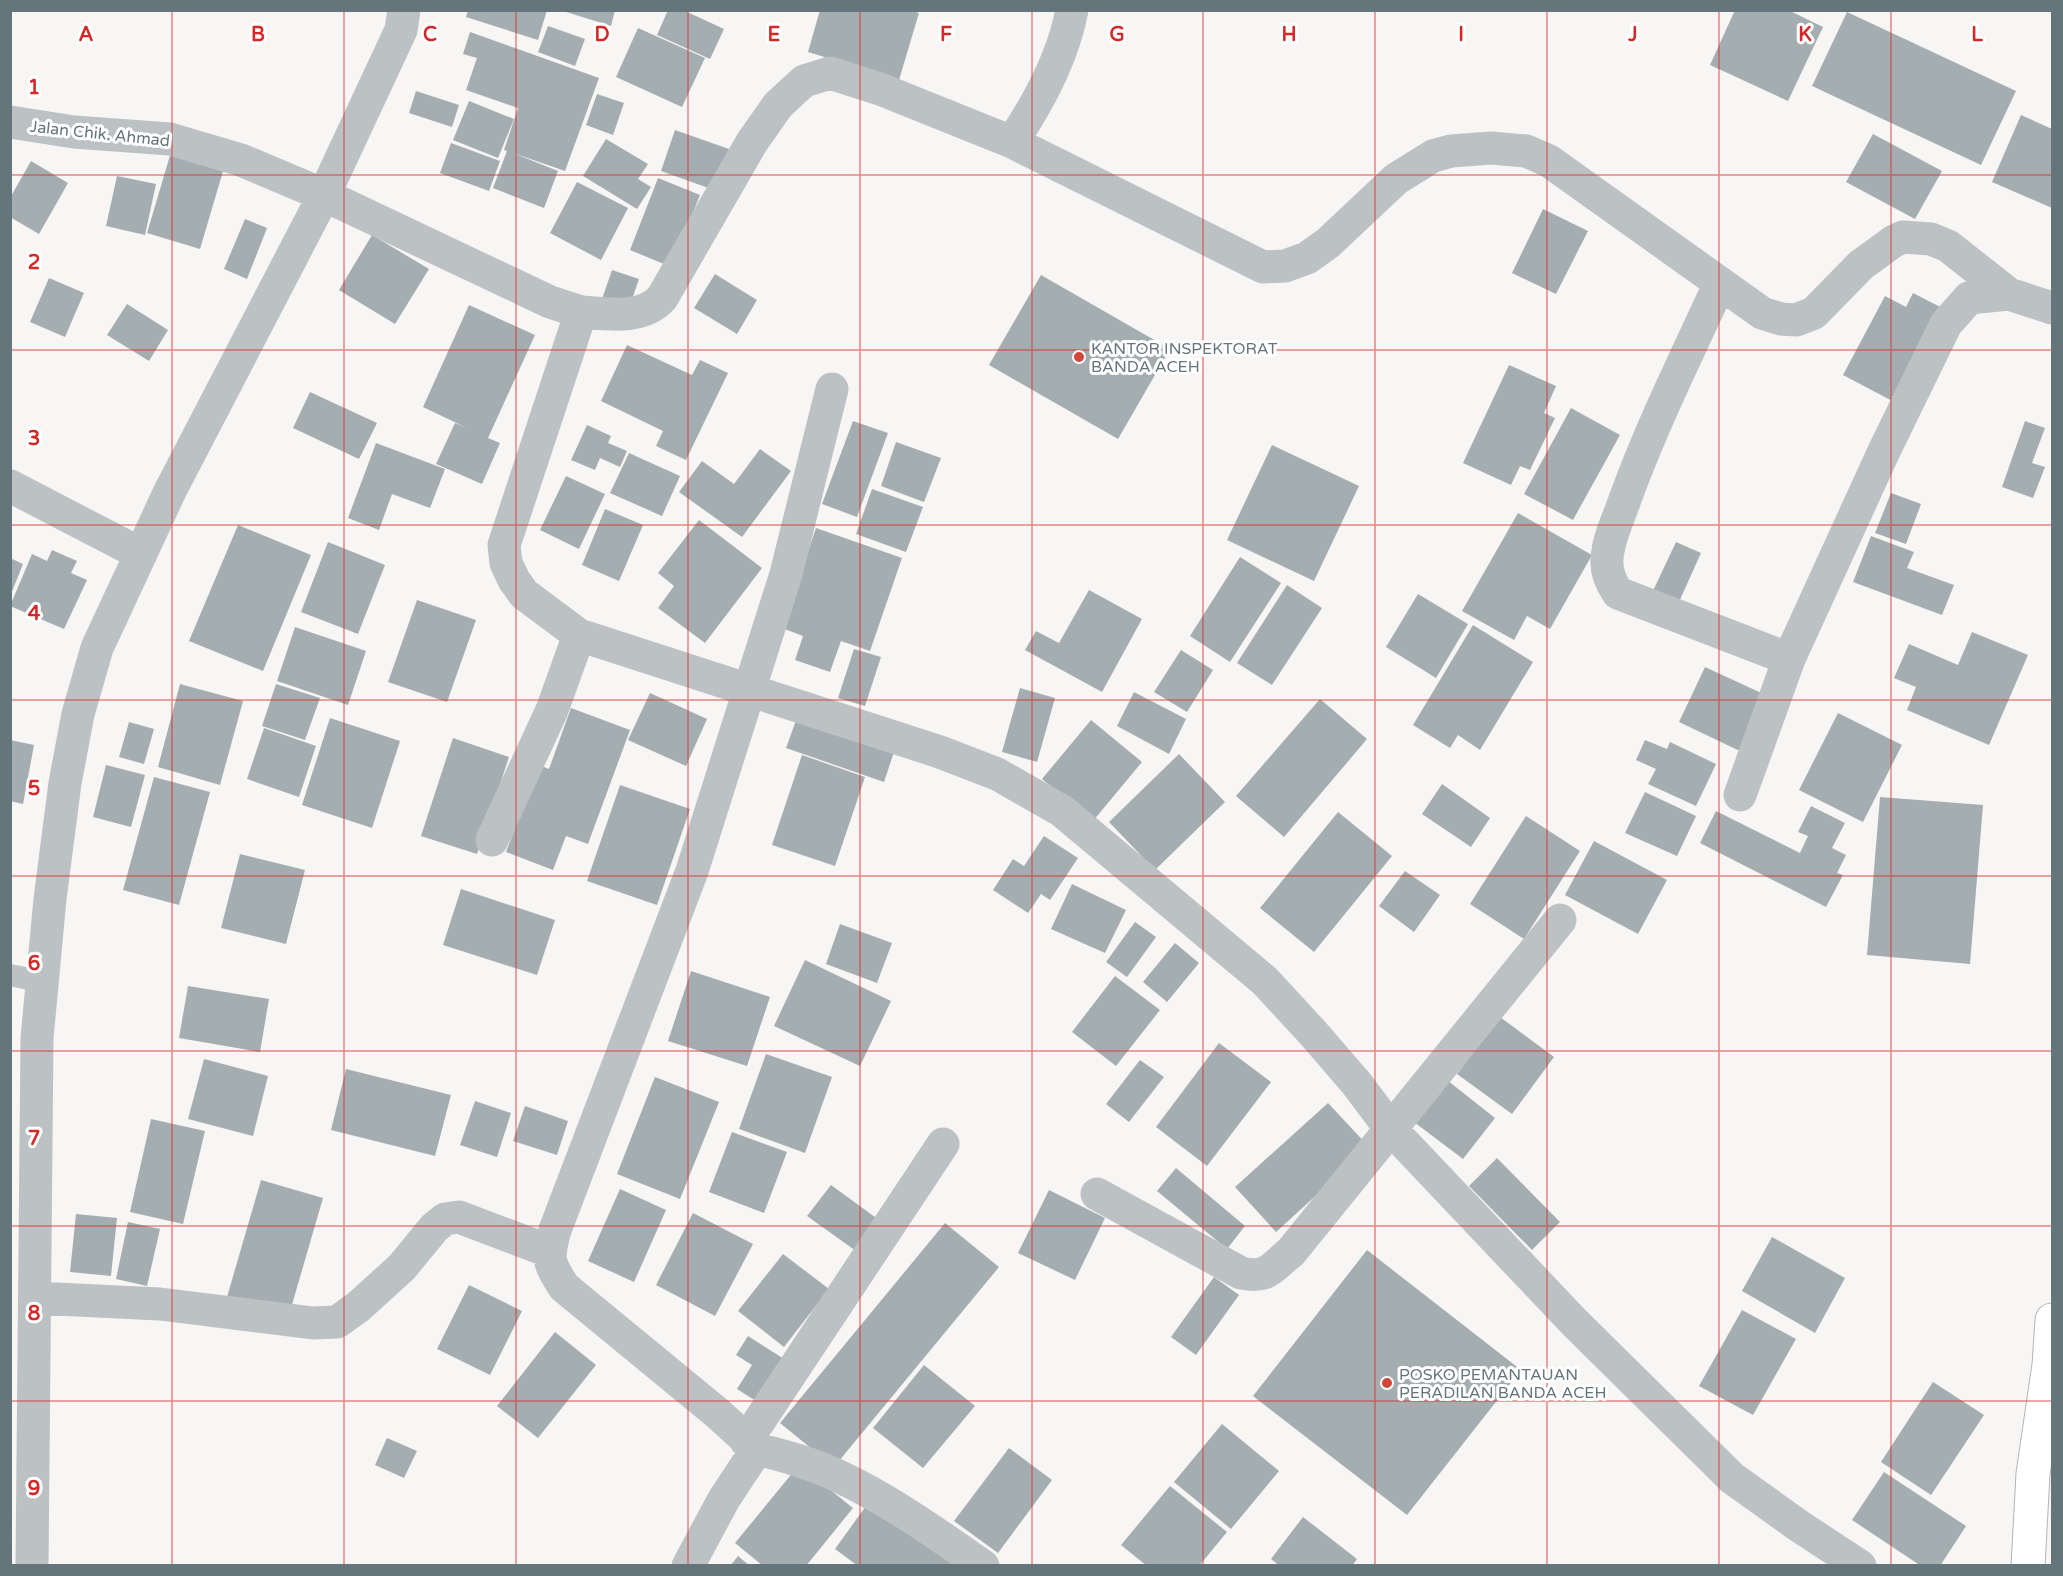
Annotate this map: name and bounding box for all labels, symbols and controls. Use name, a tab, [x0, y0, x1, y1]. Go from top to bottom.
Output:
text: A	[79, 23, 94, 47]
text: B	[251, 23, 265, 47]
text: C	[423, 23, 437, 47]
text: D	[594, 23, 610, 47]
text: E	[768, 23, 781, 47]
text: F	[940, 23, 952, 47]
text: G	[1109, 23, 1125, 47]
text: H	[1281, 23, 1297, 47]
text: I	[1458, 23, 1464, 47]
text: J	[1627, 23, 1638, 47]
text: K	[1798, 23, 1812, 47]
text: L	[1971, 23, 1983, 47]
text: 1	[28, 76, 40, 100]
street label: Jalan Chik. Ahmad	[29, 117, 171, 151]
text: 2	[28, 251, 40, 275]
place label: KANTOR INSPEKTORAT BANDA ACEH	[1091, 339, 1278, 377]
marker: KANTOR INSPEKTORAT BANDA ACEH	[1072, 350, 1086, 364]
text: 3	[28, 427, 40, 451]
text: 4	[28, 602, 41, 626]
text: 5	[28, 777, 40, 801]
text: 6	[28, 952, 40, 976]
text: 7	[28, 1127, 40, 1151]
text: 8	[28, 1302, 40, 1326]
place label: POSKO PEMANTAUAN PERADILAN BANDA ACEH	[1399, 1365, 1607, 1403]
marker: POSKO PEMANTAUAN PERADILAN BANDA ACEH	[1380, 1376, 1394, 1390]
text: 9	[28, 1477, 40, 1501]

